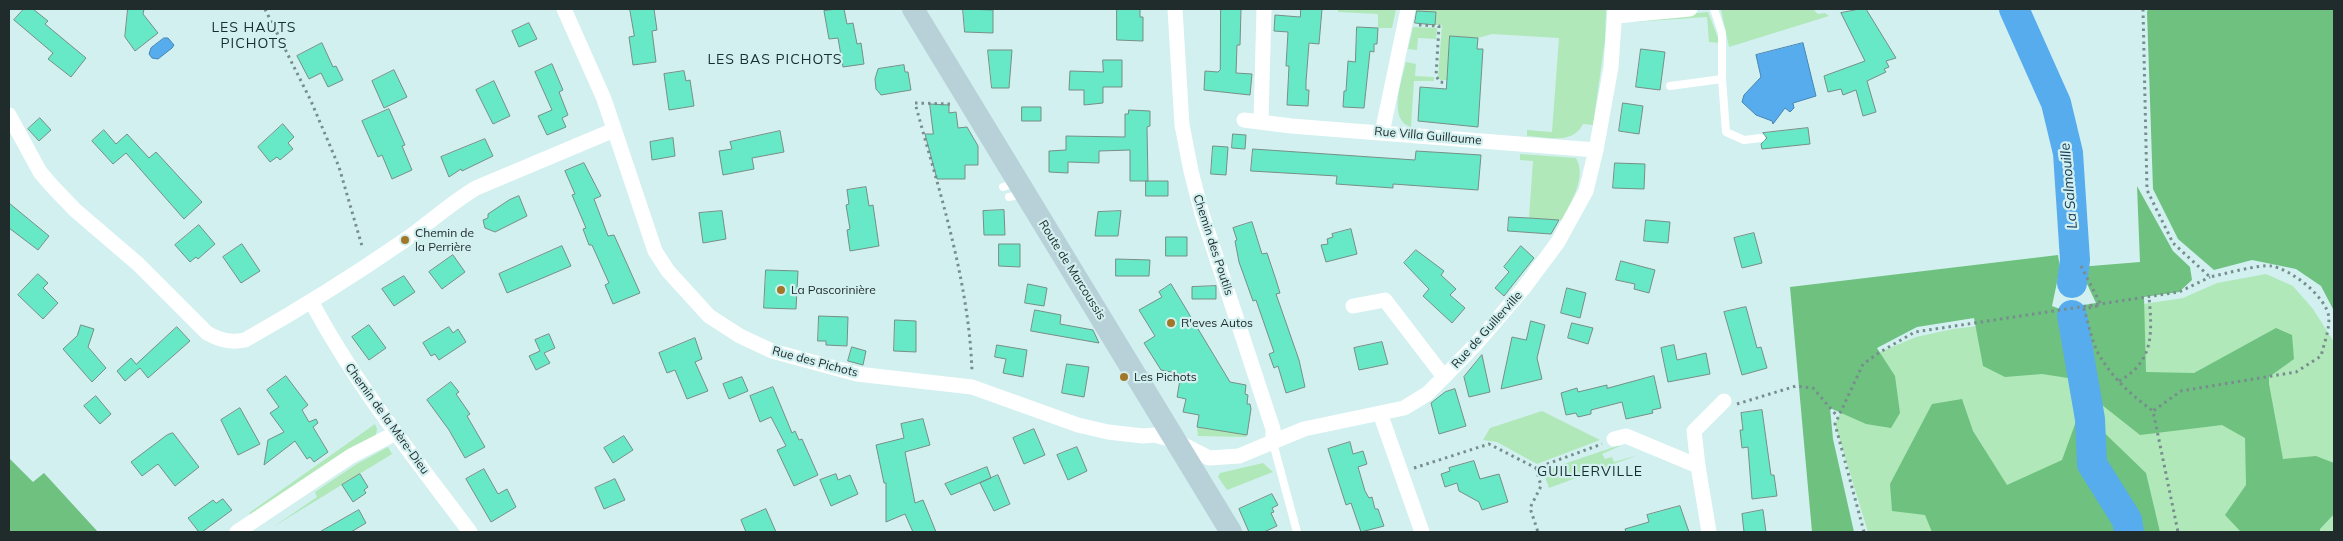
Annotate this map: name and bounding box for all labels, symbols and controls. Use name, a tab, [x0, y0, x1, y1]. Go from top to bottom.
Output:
district label: LES HAUTS PICHOTS	[210, 20, 298, 52]
district label: LES BAS PICHOTS	[706, 52, 844, 68]
street label: Rue Villa Guillaume	[1374, 124, 1482, 148]
water label: La Salmouille	[2057, 142, 2081, 230]
street label: Chemin des Poutils	[1190, 193, 1236, 297]
street label: Route de Marcoussis	[1036, 218, 1108, 322]
place label: Chemin de la Perrière	[415, 226, 474, 254]
marker: Chemin de la Perrière	[399, 234, 411, 246]
place label: La Pascorinière	[791, 283, 876, 297]
marker: La Pascorinière	[775, 284, 787, 296]
street label: Rue de Guillerville	[1449, 288, 1525, 372]
place label: R'eves Autos	[1181, 316, 1253, 330]
marker: R'eves Autos	[1165, 317, 1177, 329]
street label: Rue des Pichots	[770, 344, 860, 380]
street label: Chemin de la Mère-Dieu	[342, 361, 432, 477]
place label: Les Pichots	[1134, 370, 1197, 384]
marker: Les Pichots	[1118, 371, 1130, 383]
district label: GUILLERVILLE	[1536, 464, 1644, 480]

